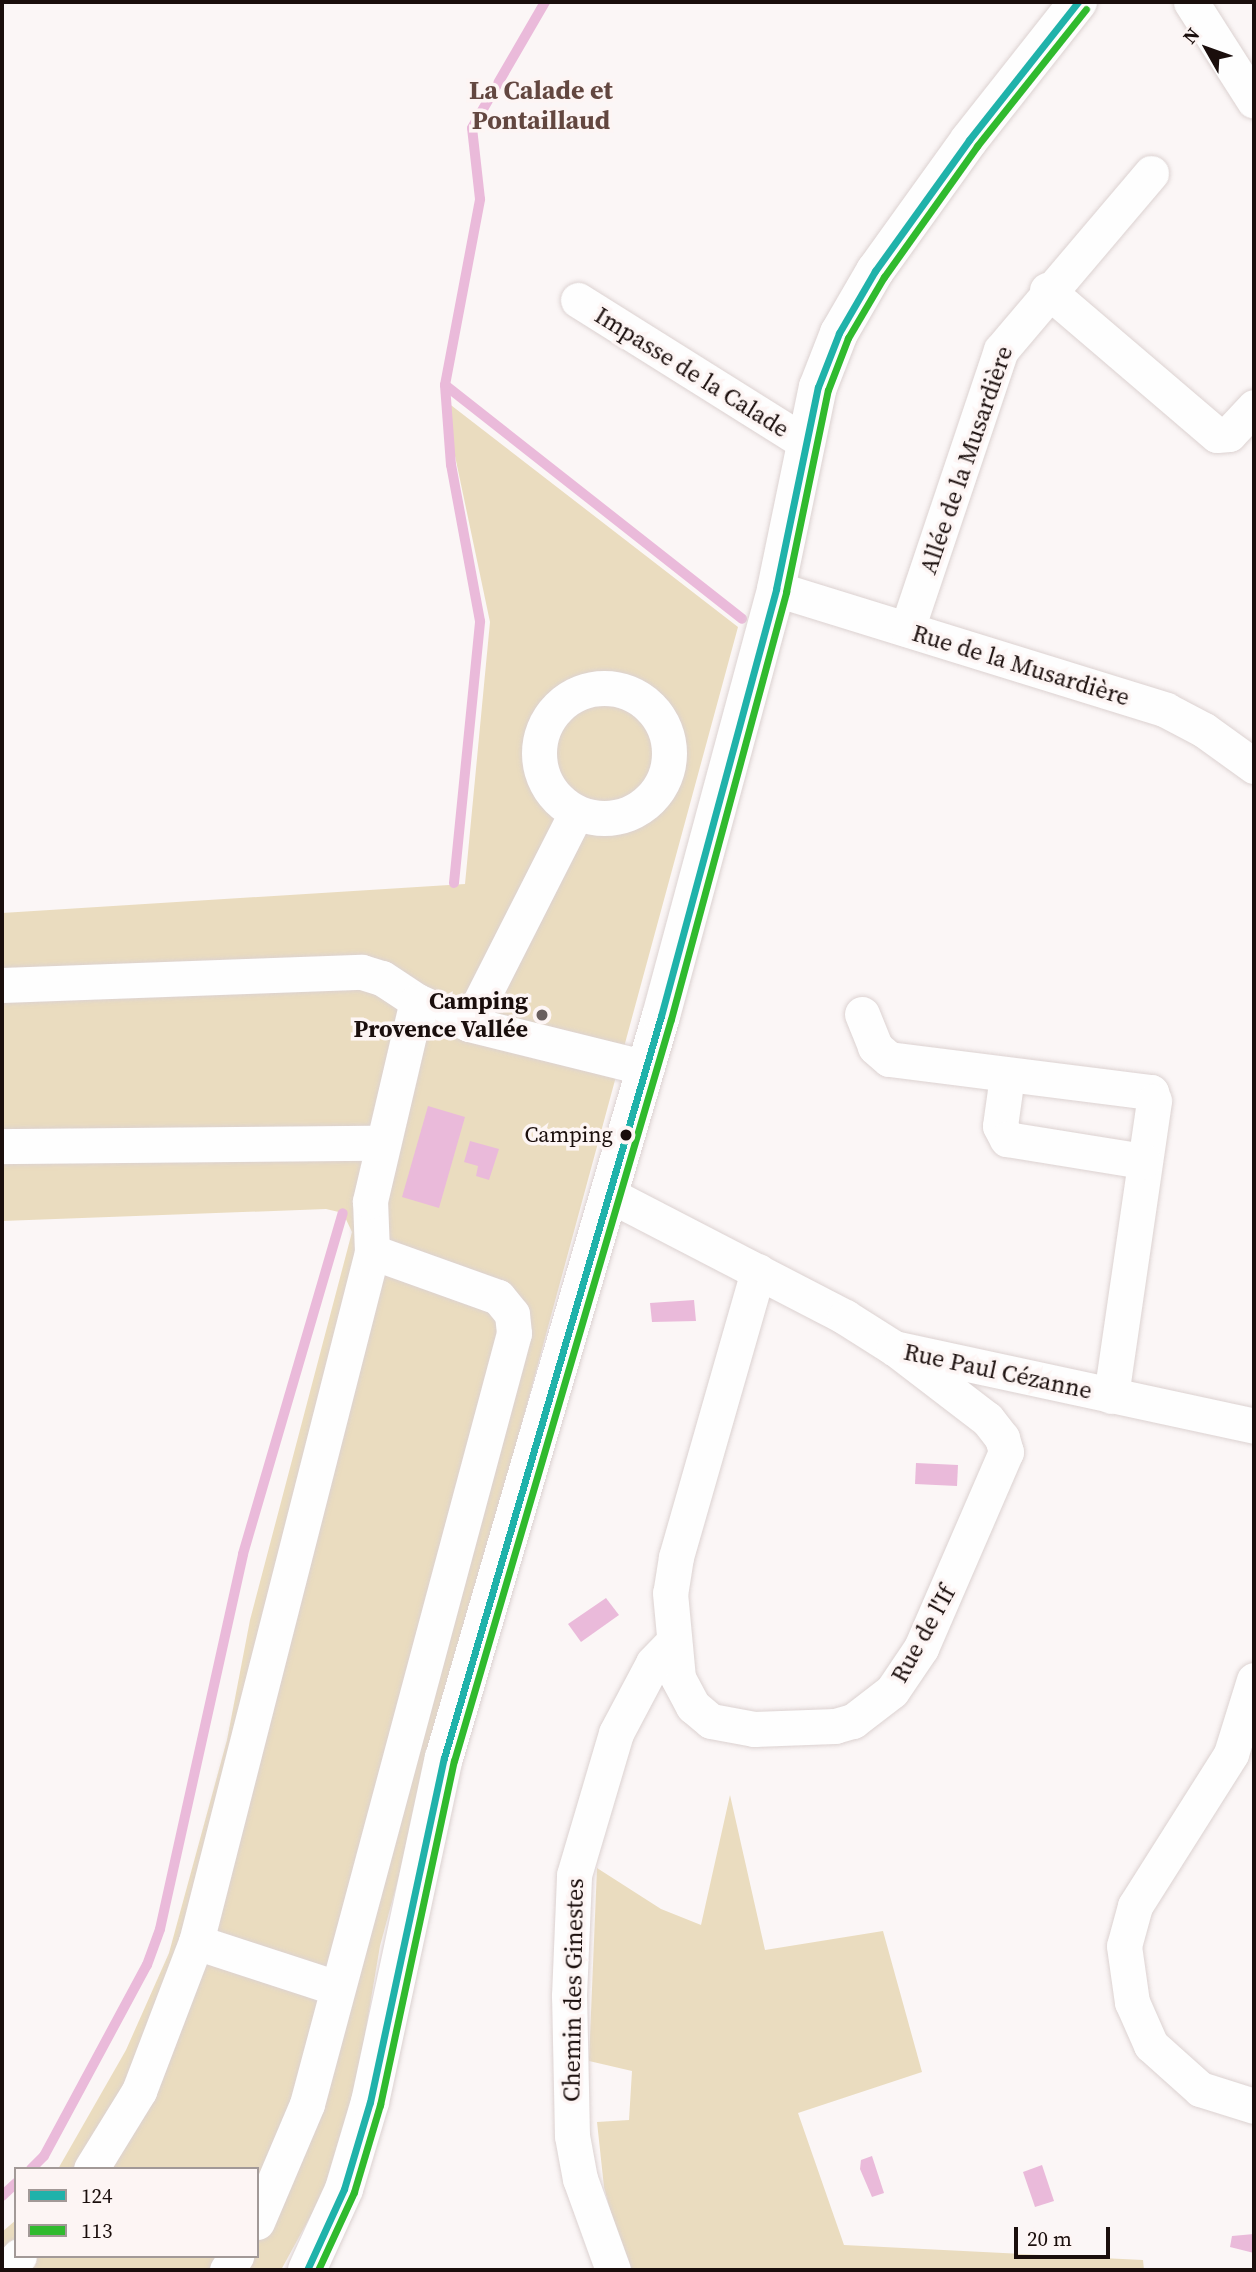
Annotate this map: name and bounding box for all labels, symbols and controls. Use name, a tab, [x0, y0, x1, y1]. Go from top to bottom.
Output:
north arrow	[1172, 14, 1242, 84]
text: N	[1177, 22, 1205, 49]
district label: La Calade et Pontaillaud	[469, 75, 613, 136]
street label: Impasse de la Calade	[590, 301, 794, 443]
street label: Allée de la Musardière	[913, 342, 1019, 578]
street label: Rue de la Musardière	[909, 618, 1133, 712]
place label: Camping Provence Vallée	[353, 987, 528, 1043]
marker: Camping Provence Vallée	[534, 1007, 550, 1023]
place label: Camping	[524, 1122, 613, 1148]
marker: Camping	[619, 1128, 633, 1142]
street label: Rue Paul Cézanne	[901, 1337, 1095, 1405]
street label: Rue de l'If	[885, 1580, 961, 1688]
street label: Chemin des Ginestes	[557, 1878, 589, 2102]
legend	[14, 2167, 259, 2258]
text: 124	[81, 2181, 113, 2210]
scale bar	[1018, 2212, 1114, 2256]
text: 113	[81, 2216, 113, 2245]
text: 20 m	[1027, 2224, 1072, 2253]

